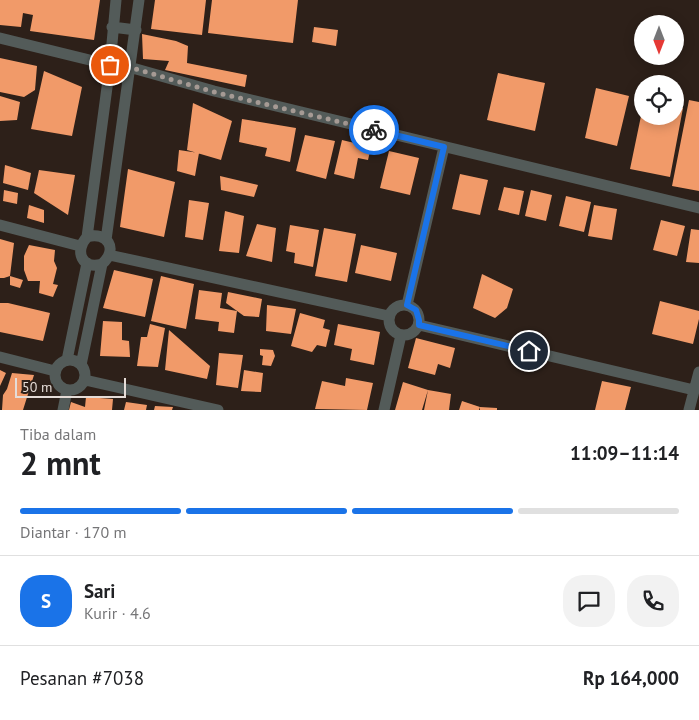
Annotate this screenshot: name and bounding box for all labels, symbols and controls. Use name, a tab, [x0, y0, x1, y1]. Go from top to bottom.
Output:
north arrow	[634, 15, 684, 65]
map controls	[634, 15, 684, 125]
pin	[89, 44, 131, 86]
icon: bag	[96, 51, 124, 79]
button: locate	[634, 75, 684, 125]
courier	[349, 105, 399, 155]
icon: bike	[360, 116, 388, 144]
pin	[508, 330, 550, 372]
icon: home	[515, 337, 543, 365]
scale bar	[15, 375, 126, 398]
text: 50 m	[22, 378, 52, 396]
text: Tiba dalam	[20, 424, 96, 444]
text: 11:09–11:14	[570, 441, 679, 465]
text: 2 mnt	[20, 442, 101, 484]
text: Diantar · 170 m	[20, 522, 126, 542]
button: chat	[563, 575, 615, 627]
button: phone	[627, 575, 679, 627]
text: Sari	[84, 579, 115, 603]
text: S	[41, 589, 51, 613]
text: Kurir · 4.6	[84, 603, 151, 623]
text: Pesanan #7038	[20, 666, 144, 690]
text: Rp 164,000	[583, 666, 679, 690]

